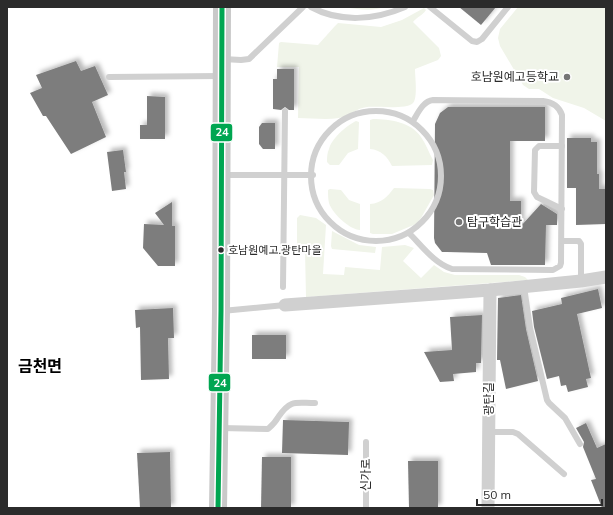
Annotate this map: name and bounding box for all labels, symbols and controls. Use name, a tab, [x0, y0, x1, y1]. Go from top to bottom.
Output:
place label: 호남원예고등학교	[471, 69, 559, 84]
marker: 호남원예고등학교	[562, 72, 572, 82]
line badge: 24	[210, 123, 233, 142]
text: 24	[215, 125, 229, 139]
place label: 탐구학습관	[467, 214, 522, 229]
marker: 탐구학습관	[454, 217, 464, 227]
place label: 호남원예고.광탄마을	[228, 243, 322, 257]
marker: 호남원예고.광탄마을	[216, 245, 226, 255]
district label: 금천면	[18, 356, 62, 376]
line badge: 24	[208, 373, 231, 392]
text: 24	[213, 376, 227, 390]
street label: 광탄길	[481, 382, 496, 416]
street label: 신가로	[358, 458, 373, 492]
scale bar	[477, 481, 602, 507]
text: 50 m	[483, 487, 511, 502]

